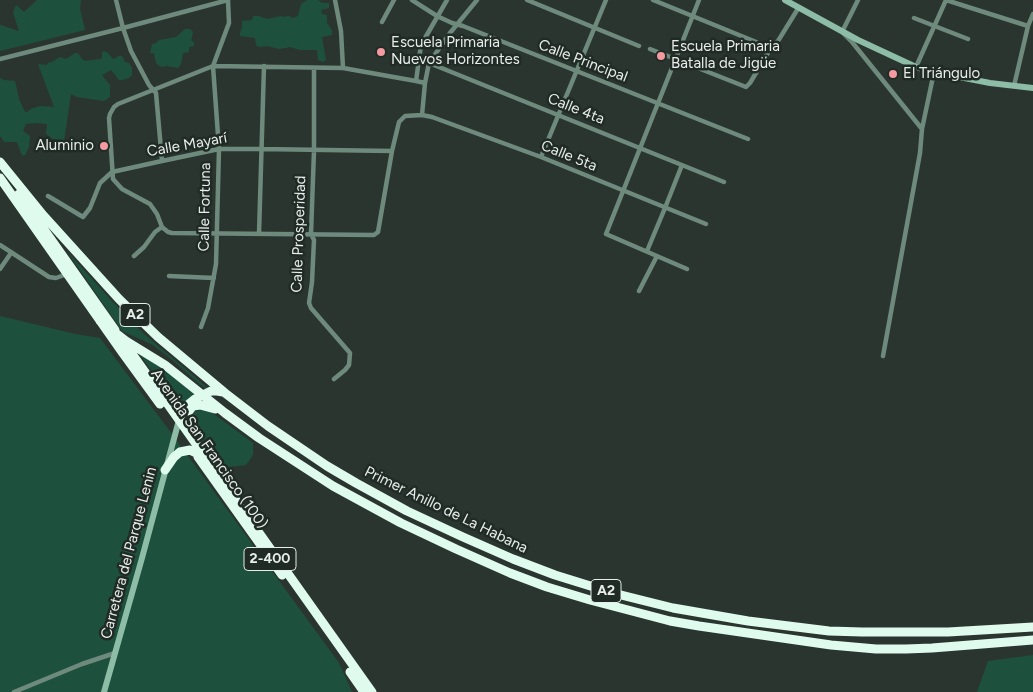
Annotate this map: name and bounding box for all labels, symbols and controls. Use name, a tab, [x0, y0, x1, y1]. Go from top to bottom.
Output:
place label: Escuela Primaria Nuevos Horizontes	[391, 34, 520, 69]
street label: Calle Principal	[536, 36, 630, 86]
place label: Escuela Primaria Batalla de Jigüe	[671, 38, 780, 73]
marker: Escuela Primaria Nuevos Horizontes	[375, 46, 387, 58]
marker: Escuela Primaria Batalla de Jigüe	[655, 50, 667, 62]
place label: El Triángulo	[903, 65, 980, 83]
marker: El Triángulo	[887, 68, 899, 80]
street label: Calle 4ta	[545, 90, 607, 128]
street label: Calle Mayarí	[146, 129, 228, 161]
place label: Aluminio	[35, 137, 94, 155]
street label: Calle 5ta	[538, 137, 600, 175]
marker: Aluminio	[98, 140, 110, 152]
street label: Calle Fortuna	[195, 162, 215, 252]
street label: Calle Prosperidad	[288, 175, 310, 293]
road number: A2	[120, 304, 150, 326]
street label: Avenida San Francisco (100)	[147, 366, 271, 532]
street label: Primer Anillo de La Habana	[362, 463, 530, 557]
street label: Carretera del Parque Lenin	[97, 465, 161, 641]
road number: 2-400	[244, 548, 296, 570]
road number: A2	[591, 580, 621, 602]

